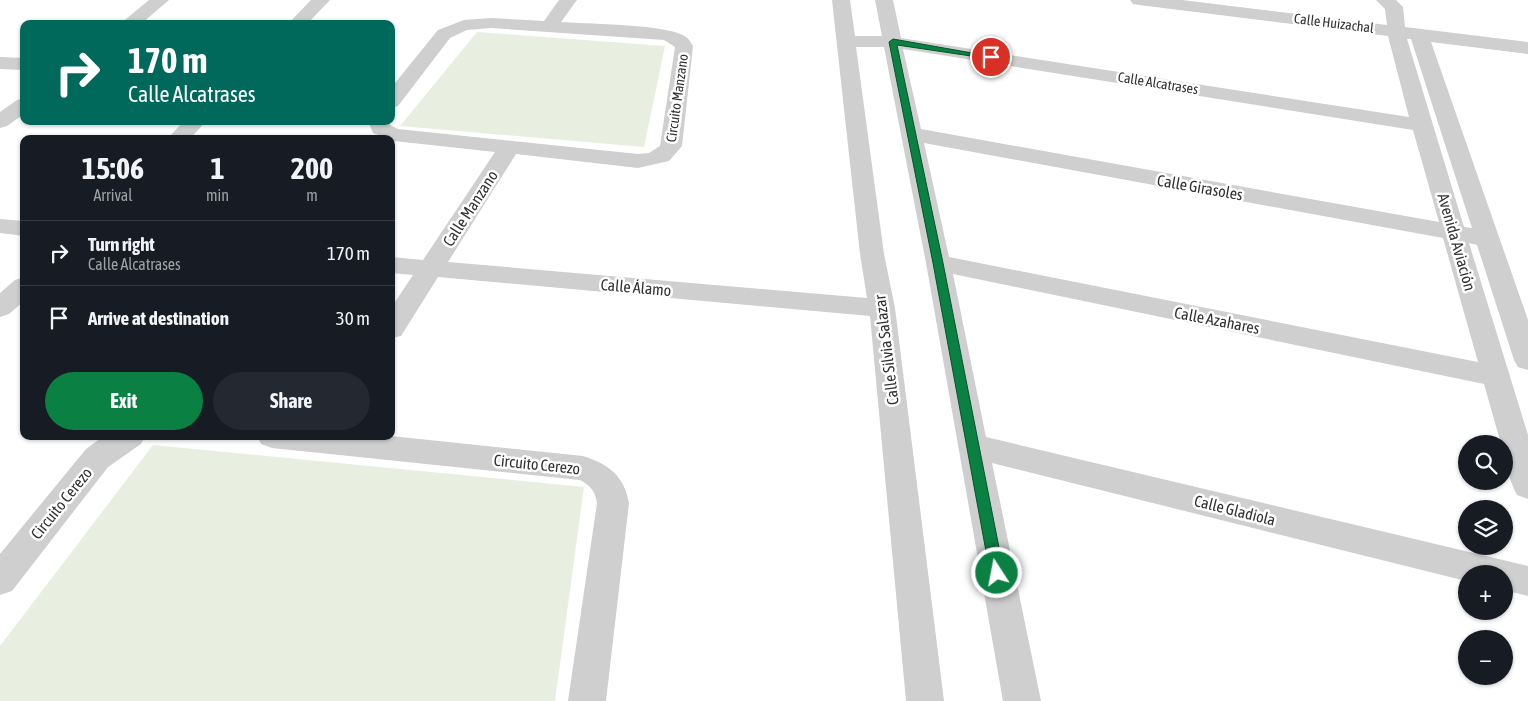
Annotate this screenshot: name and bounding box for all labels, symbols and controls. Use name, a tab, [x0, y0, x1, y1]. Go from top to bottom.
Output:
street label: Calle Huizachal	[1293, 10, 1375, 36]
pin	[970, 36, 1012, 78]
icon: right	[45, 40, 110, 105]
text: 170 m	[128, 40, 207, 80]
icon: arrive	[977, 43, 1005, 71]
street label: Circuito Manzano	[663, 53, 691, 143]
street label: Calle Alcatrases	[1117, 69, 1199, 97]
text: Calle Alcatrases	[128, 81, 255, 107]
text: 15:06	[82, 151, 144, 185]
text: 1	[210, 151, 225, 185]
text: 200	[291, 151, 333, 185]
street label: Calle Manzano	[439, 167, 501, 249]
street label: Calle Girasoles	[1156, 171, 1245, 203]
text: Arrival	[93, 186, 133, 204]
text: min	[206, 186, 229, 204]
text: m	[306, 186, 318, 204]
street label: Avenida Aviación	[1434, 191, 1480, 293]
text: Turn right	[88, 233, 155, 255]
icon: right	[45, 239, 73, 267]
text: 170 m	[327, 242, 370, 264]
text: Calle Alcatrases	[88, 255, 181, 273]
street label: Calle Álamo	[600, 275, 672, 299]
street label: Calle Silvia Salazar	[870, 294, 902, 406]
street label: Calle Azahares	[1173, 303, 1261, 337]
icon: arrive	[45, 304, 73, 332]
text: Arrive at destination	[88, 307, 229, 329]
text: 30 m	[336, 307, 370, 329]
button: Exit	[45, 372, 203, 430]
button: Share	[213, 372, 370, 430]
map controls	[1458, 435, 1513, 685]
button: search	[1458, 435, 1513, 490]
street label: Circuito Cerezo	[493, 451, 581, 477]
street label: Circuito Cerezo	[27, 464, 95, 542]
street label: Calle Gladiola	[1193, 491, 1277, 529]
button: layers	[1458, 500, 1513, 555]
position arrow	[970, 546, 1022, 598]
button: +	[1458, 565, 1513, 620]
button: −	[1458, 630, 1513, 685]

